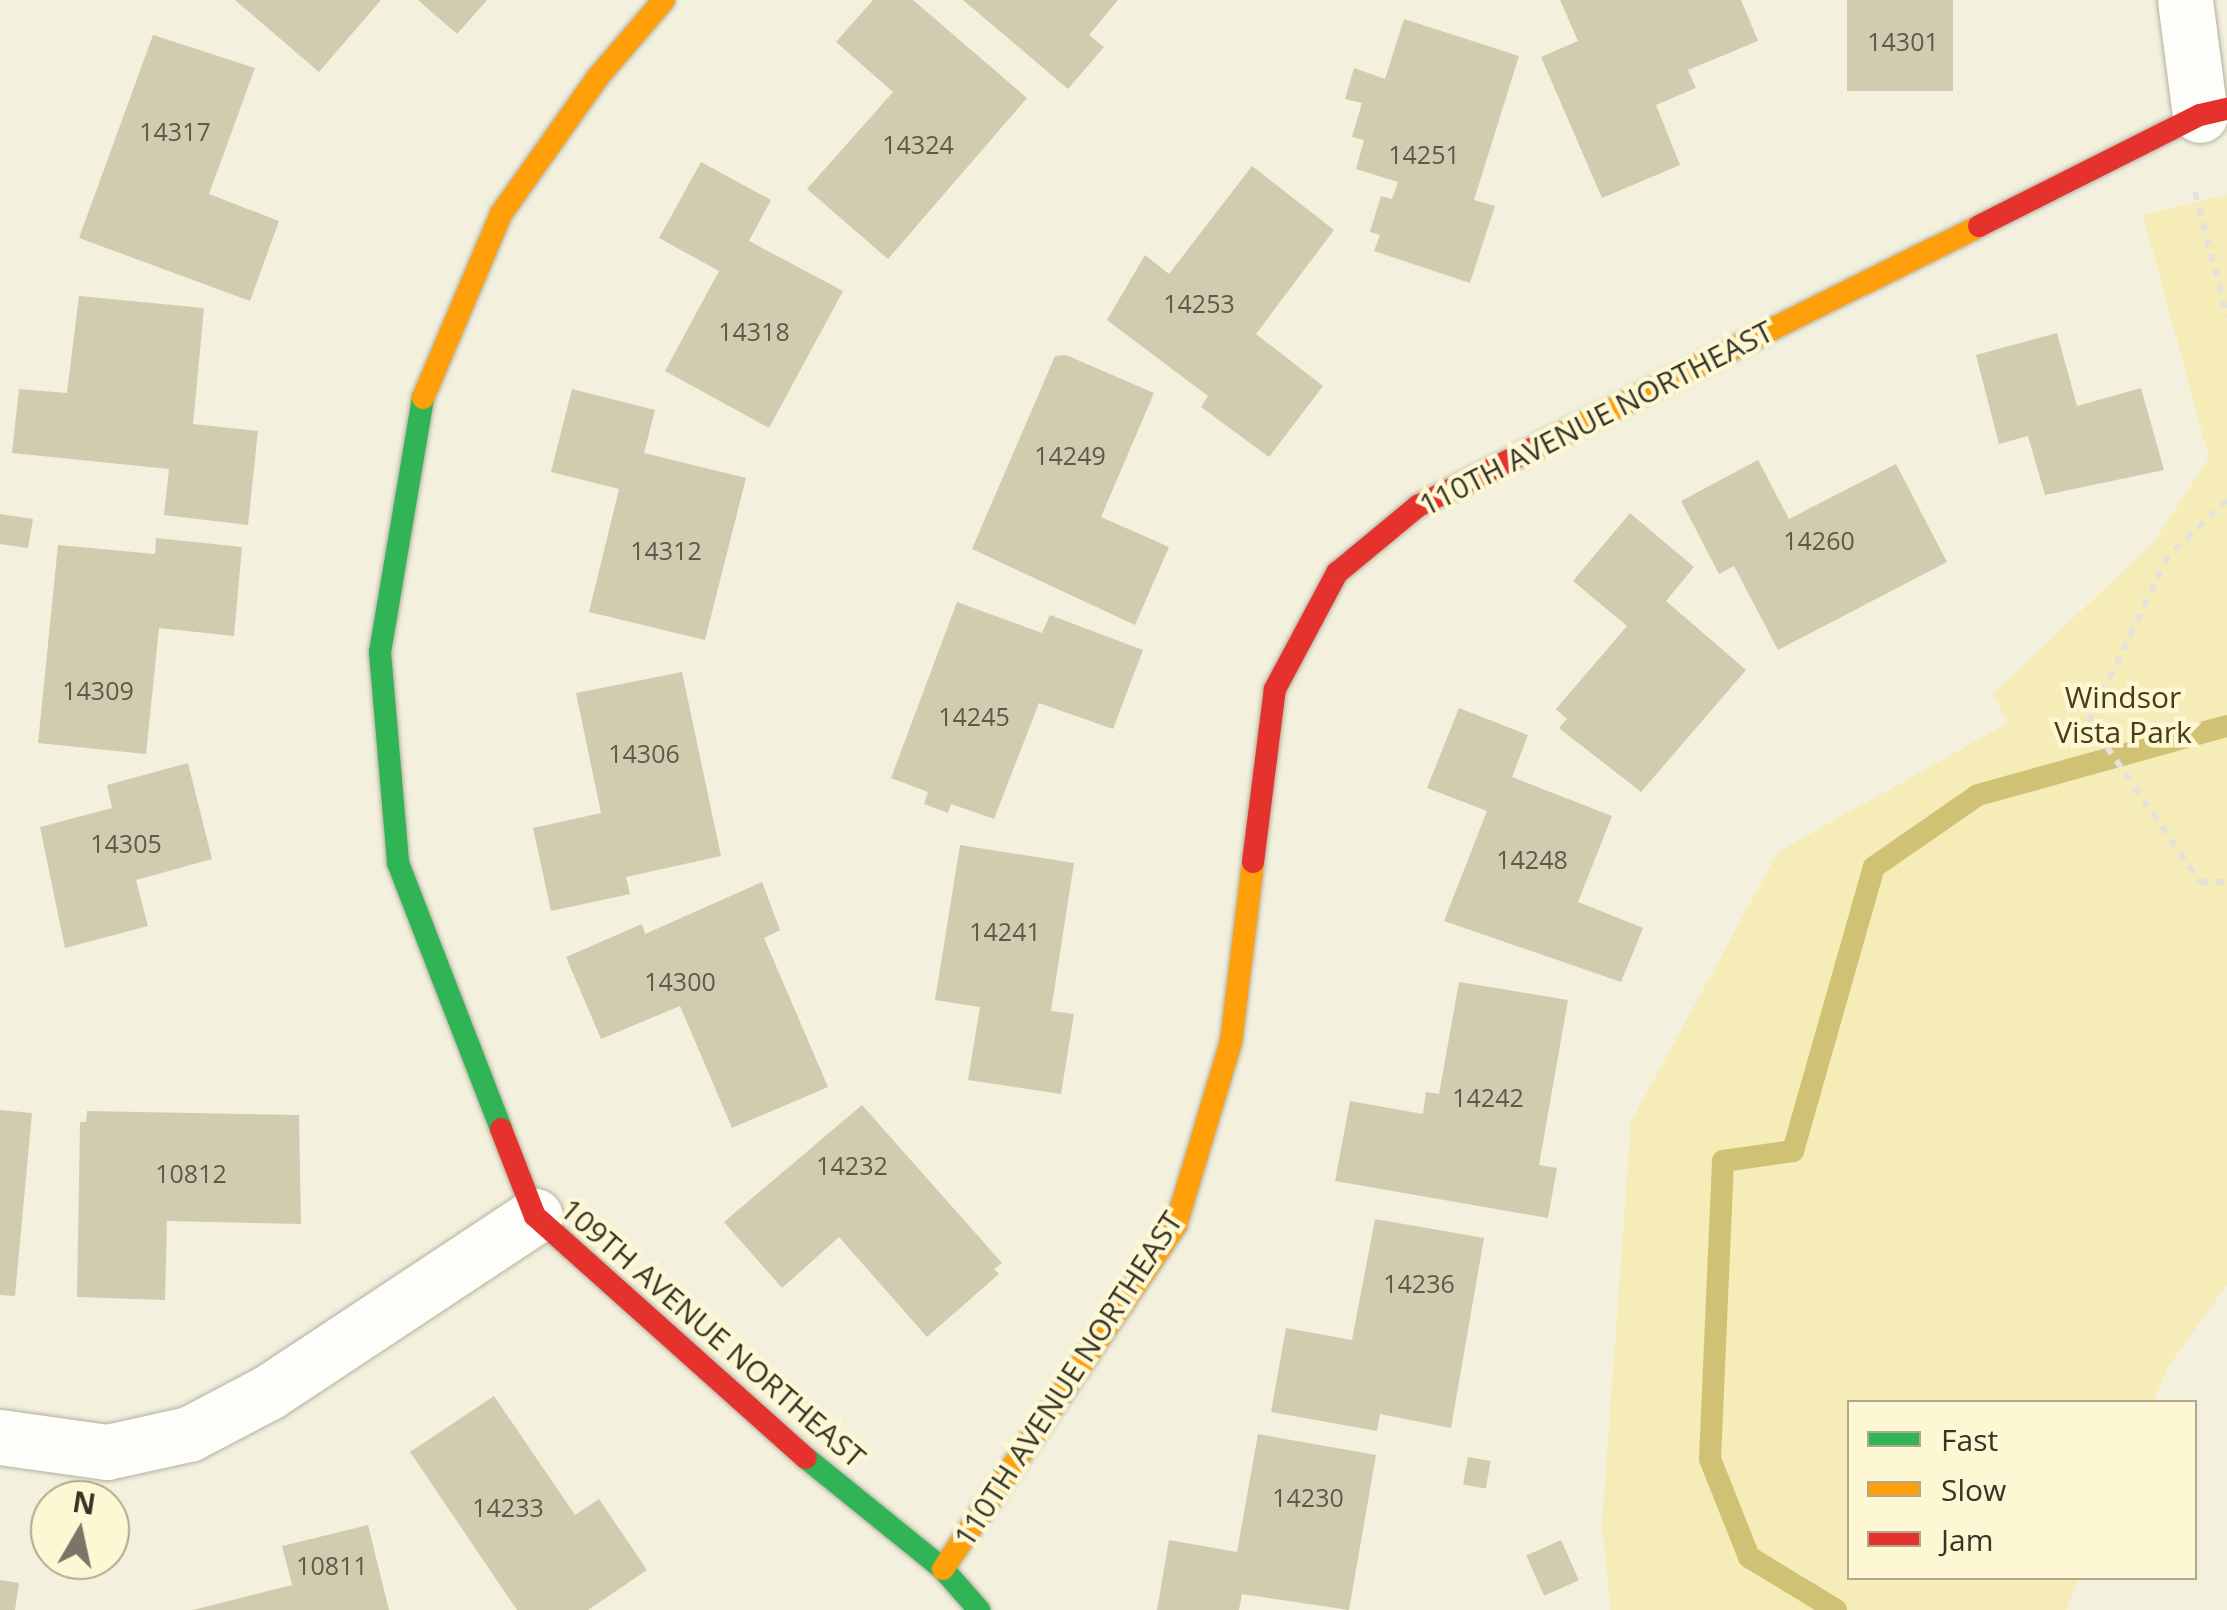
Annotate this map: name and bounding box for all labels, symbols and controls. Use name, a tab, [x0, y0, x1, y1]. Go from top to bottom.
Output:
house number: 14301	[1867, 26, 1939, 56]
house number: 14317	[139, 116, 211, 146]
house number: 14324	[882, 129, 954, 159]
house number: 14251	[1388, 139, 1460, 169]
house number: 14253	[1163, 288, 1235, 318]
street label: 110TH AVENUE NORTHEAST	[1413, 313, 1779, 523]
house number: 14318	[718, 316, 790, 346]
house number: 14249	[1034, 440, 1106, 470]
house number: 14260	[1783, 525, 1855, 555]
house number: 14312	[630, 535, 702, 565]
house number: 14309	[62, 675, 134, 705]
park label: Windsor Vista Park	[2054, 679, 2192, 750]
house number: 14245	[938, 701, 1010, 731]
house number: 14306	[608, 738, 680, 768]
house number: 14305	[90, 828, 162, 858]
house number: 14248	[1496, 844, 1568, 874]
house number: 14241	[969, 916, 1041, 946]
house number: 14300	[644, 966, 716, 996]
house number: 14242	[1452, 1082, 1524, 1112]
house number: 14232	[816, 1150, 888, 1180]
house number: 10812	[155, 1158, 227, 1188]
street label: 109TH AVENUE NORTHEAST	[553, 1191, 873, 1475]
street label: 110TH AVENUE NORTHEAST	[946, 1205, 1190, 1553]
house number: 14236	[1383, 1268, 1455, 1298]
legend	[1847, 1400, 2197, 1580]
text: Fast	[1941, 1419, 1998, 1460]
text: Slow	[1941, 1469, 2006, 1510]
north arrow	[30, 1480, 130, 1580]
text: N	[70, 1482, 99, 1523]
house number: 14230	[1272, 1482, 1344, 1512]
house number: 14233	[472, 1492, 544, 1522]
text: Jam	[1941, 1519, 1994, 1560]
house number: 10811	[296, 1550, 368, 1580]

